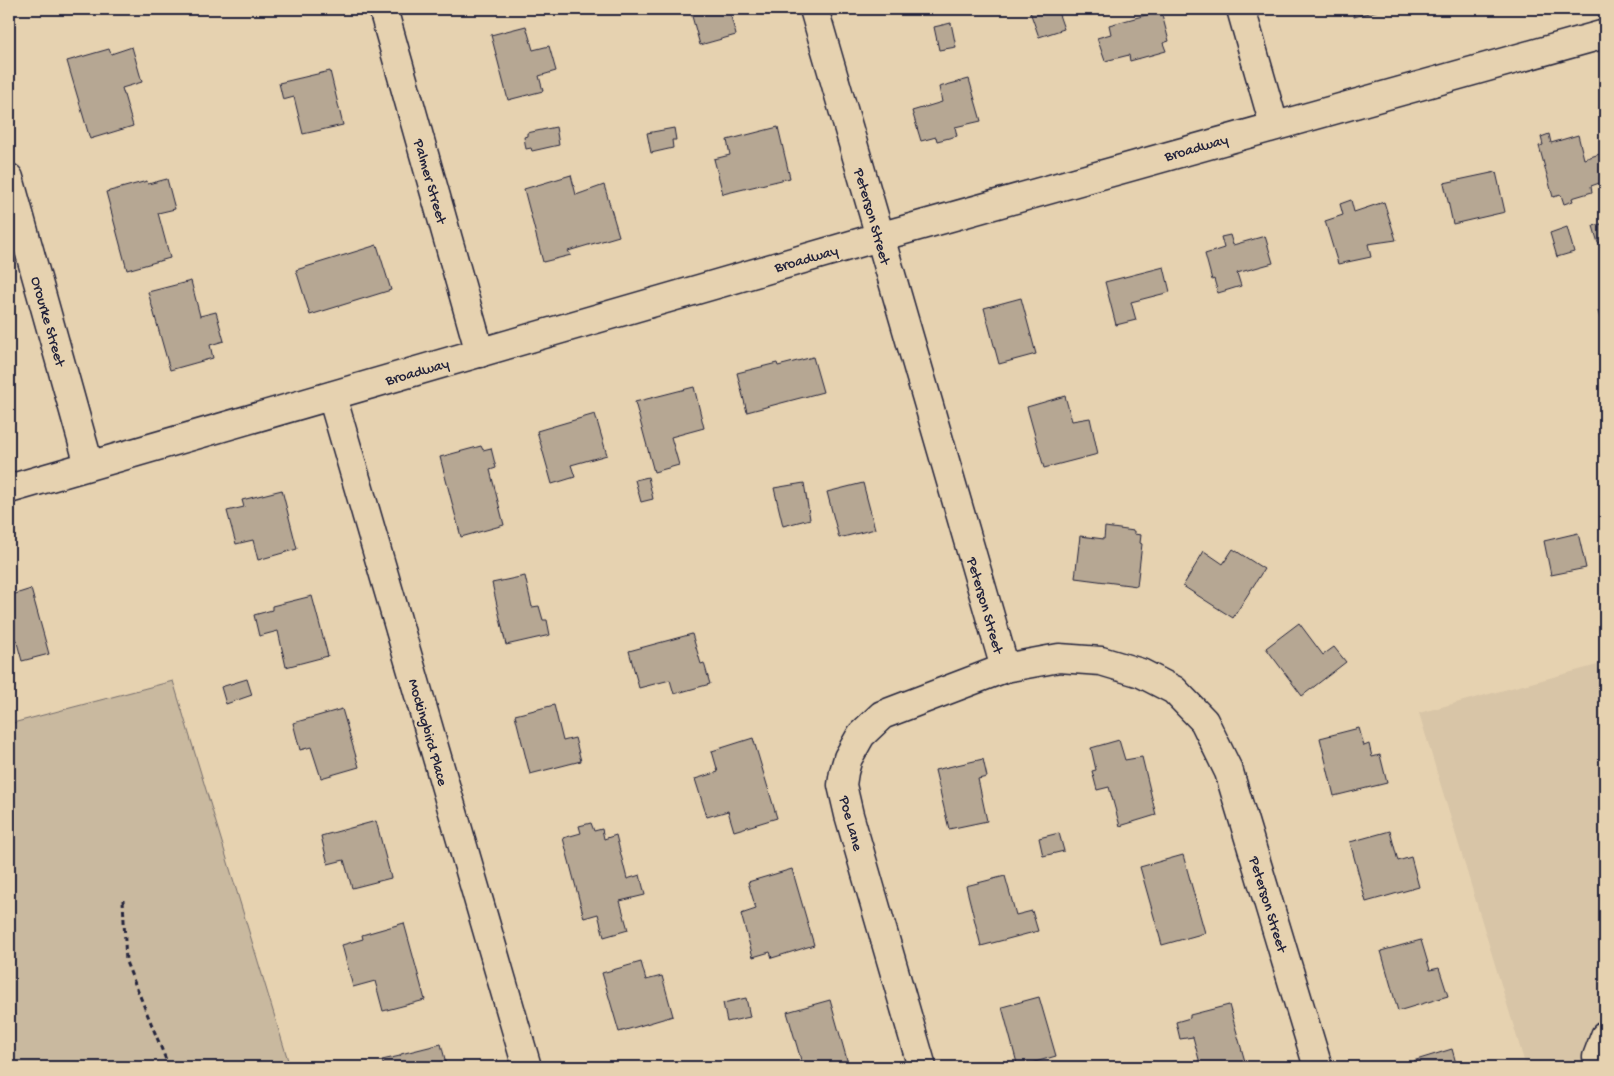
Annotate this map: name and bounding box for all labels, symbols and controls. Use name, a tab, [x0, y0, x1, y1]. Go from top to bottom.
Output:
street label: Broadway	[1162, 131, 1231, 167]
street label: Palmer Street	[408, 136, 450, 228]
street label: Peterson Street	[848, 165, 894, 268]
street label: Broadway	[772, 242, 841, 278]
street label: Orourke Street	[26, 275, 69, 370]
street label: Broadway	[383, 355, 452, 391]
street label: Peterson Street	[961, 554, 1007, 657]
street label: Mockingbird Place	[403, 677, 451, 788]
street label: Poe Lane	[834, 793, 866, 853]
street label: Peterson Street	[1244, 854, 1291, 956]

